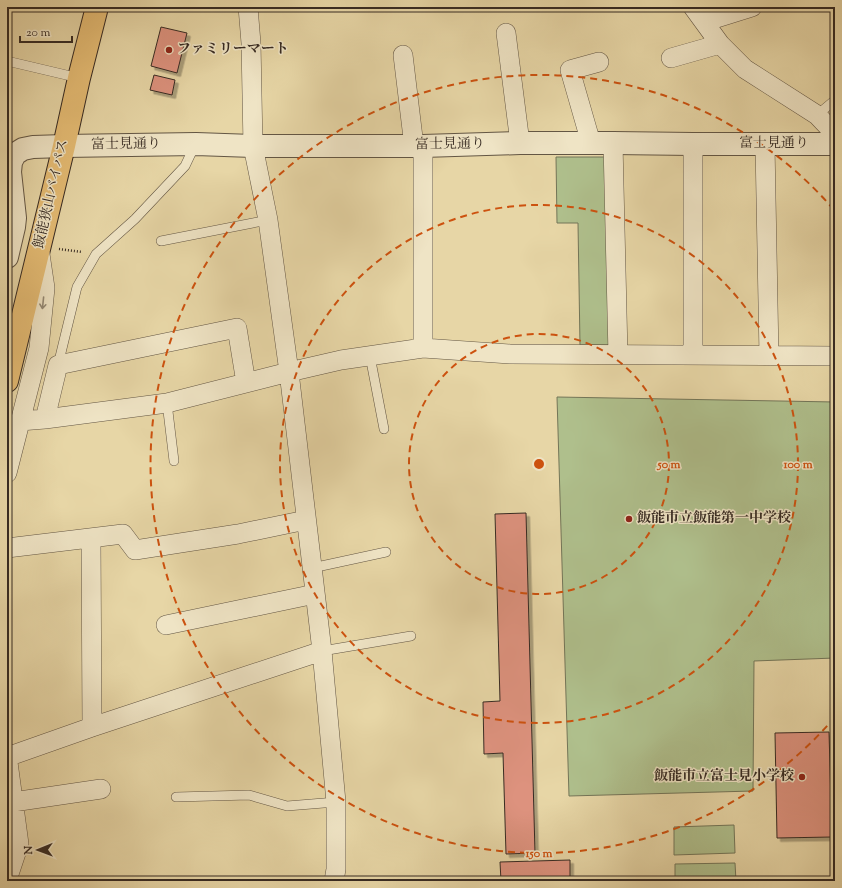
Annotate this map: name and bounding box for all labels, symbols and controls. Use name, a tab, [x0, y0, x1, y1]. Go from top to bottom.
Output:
scale bar	[20, 18, 72, 44]
text: 20 m	[26, 24, 51, 42]
place label: ファミリーマート	[177, 40, 289, 60]
marker: ファミリーマート	[164, 45, 174, 55]
street label: 富士見通り	[91, 134, 161, 156]
street label: 富士見通り	[415, 134, 485, 156]
street label: 富士見通り	[739, 134, 809, 154]
street label: 飯能狭山バイパス	[30, 137, 74, 251]
one-way arrow	[40, 296, 47, 309]
text: 50 m	[657, 456, 681, 474]
text: 100 m	[782, 456, 813, 474]
centre of rings	[532, 457, 546, 471]
place label: 飯能市立飯能第一中学校	[637, 509, 791, 529]
marker: 飯能市立飯能第一中学校	[624, 514, 634, 524]
place label: 飯能市立富士見小学校	[654, 767, 794, 787]
marker: 飯能市立富士見小学校	[797, 772, 807, 782]
north arrow	[18, 830, 58, 870]
text: N	[21, 845, 37, 856]
text: 150 m	[524, 845, 553, 863]

